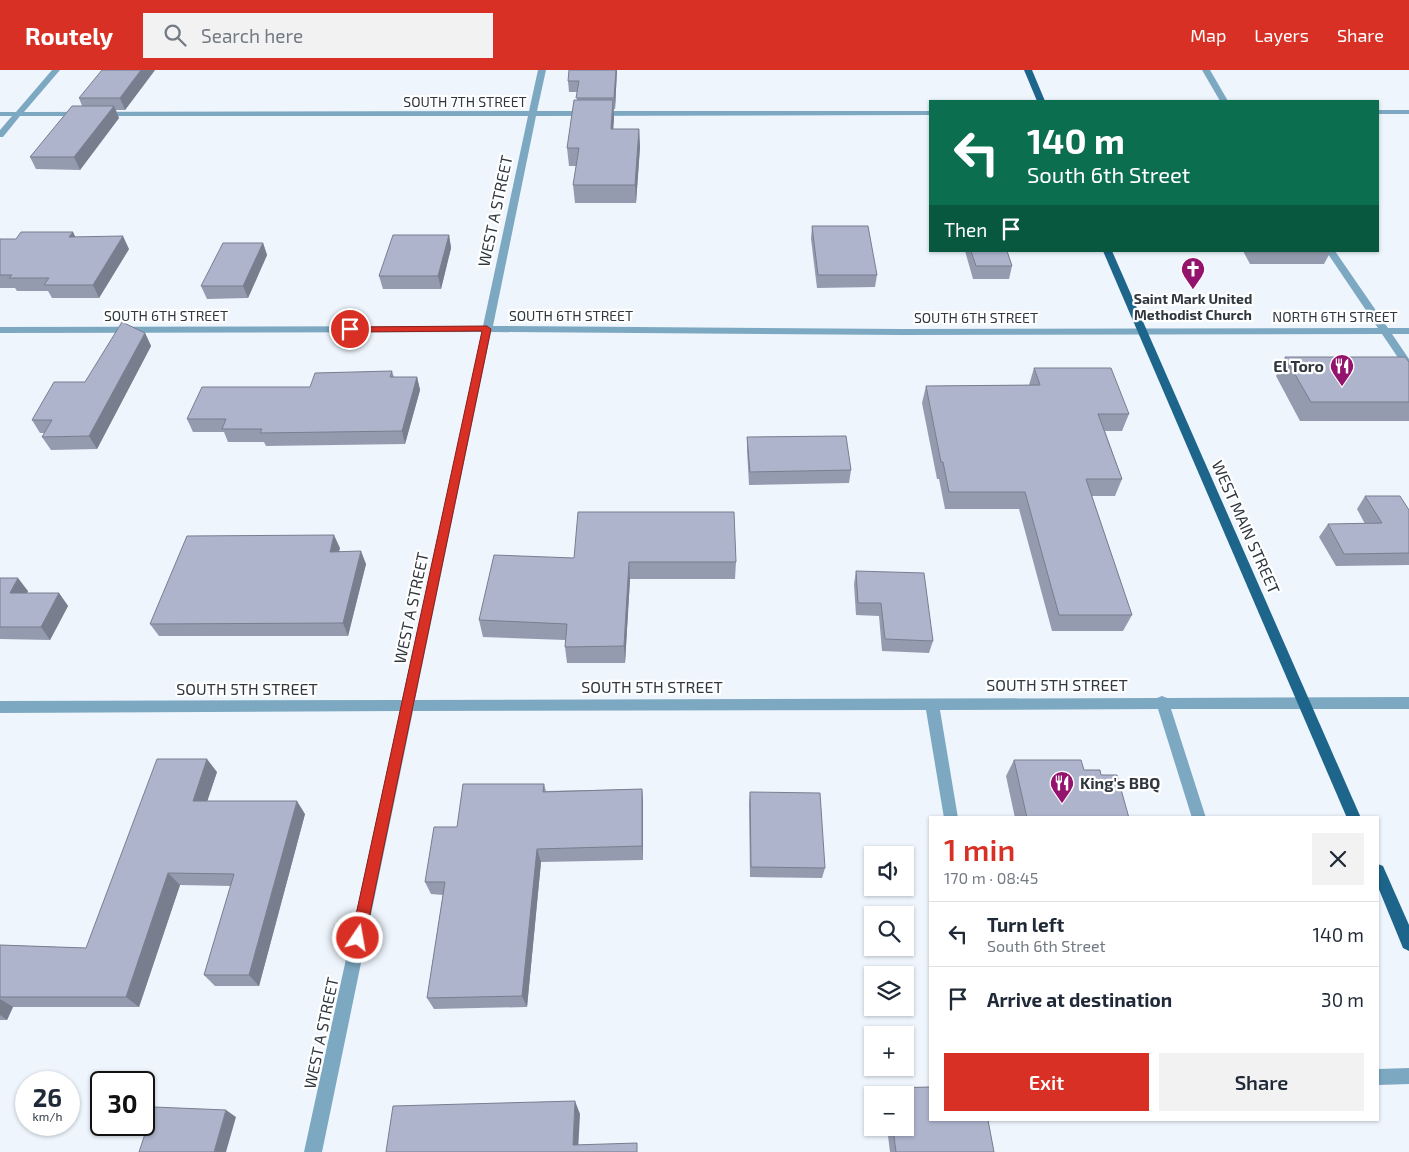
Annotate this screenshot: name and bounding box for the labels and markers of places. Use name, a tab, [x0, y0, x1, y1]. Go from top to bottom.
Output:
church icon: Saint Mark United Methodist Church	[1180, 256, 1206, 290]
place label: Saint Mark United Methodist Church	[1134, 290, 1252, 323]
pin	[329, 308, 371, 350]
restaurant icon: El Toro	[1329, 353, 1355, 387]
place label: El Toro	[1273, 356, 1324, 375]
restaurant icon: King's BBQ	[1049, 770, 1075, 804]
place label: King's BBQ	[1080, 773, 1160, 793]

